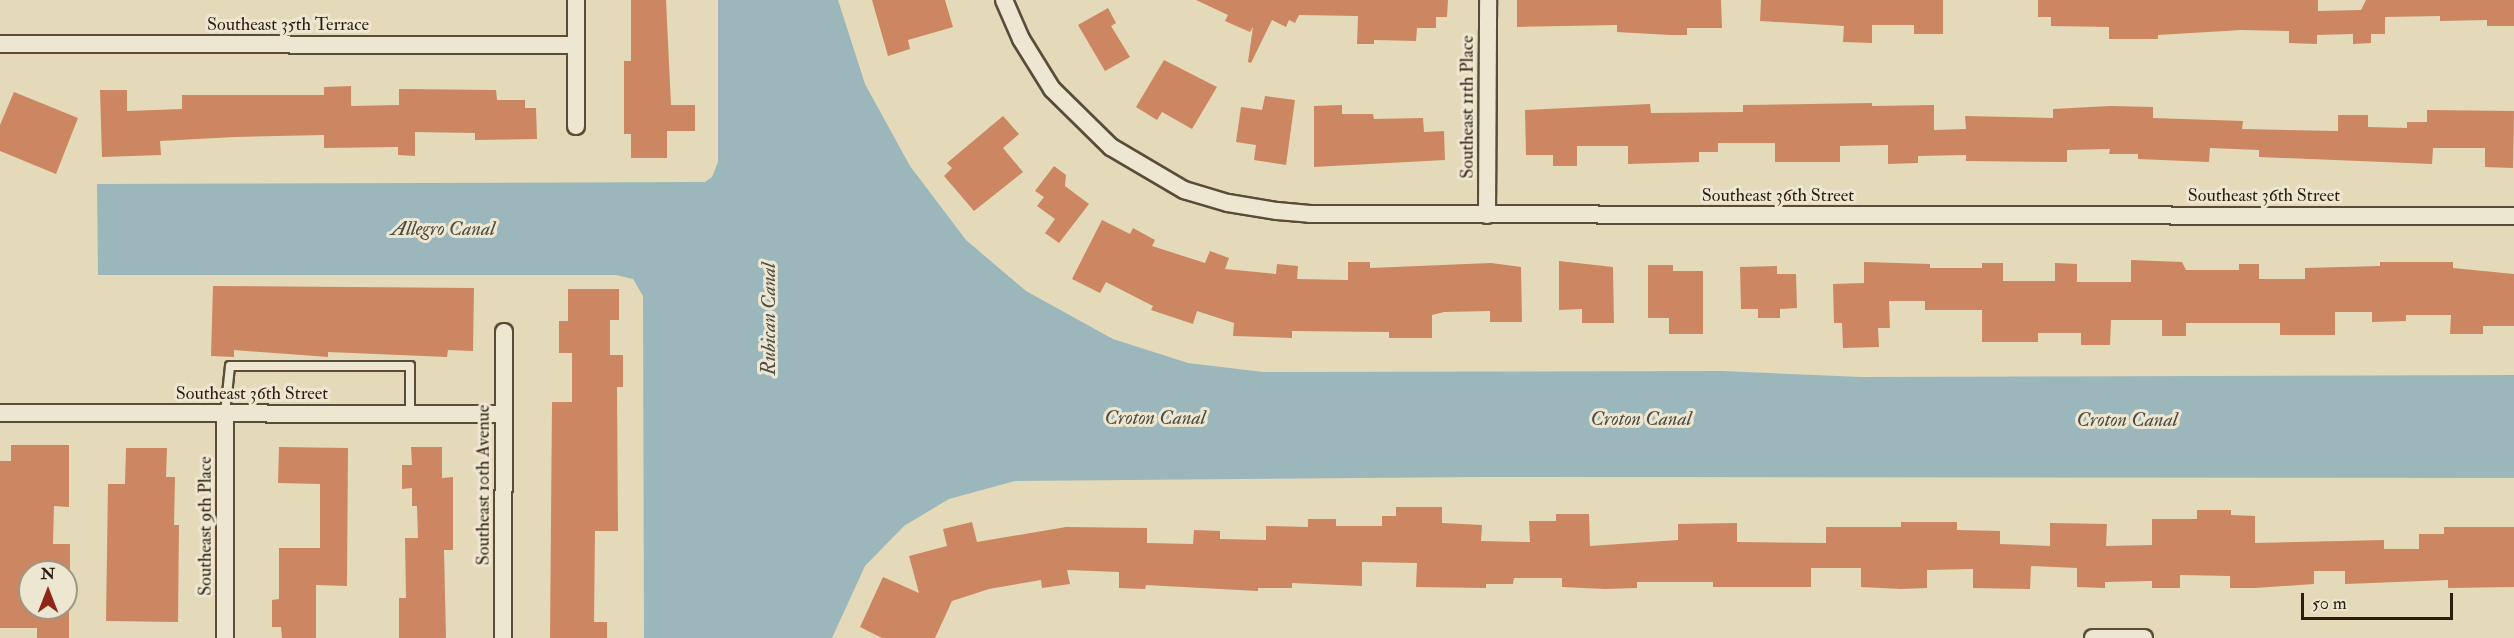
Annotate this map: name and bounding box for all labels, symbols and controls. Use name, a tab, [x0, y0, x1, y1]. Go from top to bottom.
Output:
street label: Southeast 35th Terrace	[207, 14, 369, 36]
street label: Southeast 11th Place	[1457, 35, 1479, 179]
street label: Southeast 36th Street	[1702, 185, 1854, 207]
street label: Southeast 36th Street	[2188, 185, 2340, 207]
water label: Allegro Canal	[391, 216, 495, 240]
water label: Rubican Canal	[756, 263, 780, 375]
street label: Southeast 36th Street	[176, 383, 328, 405]
street label: Southeast 10th Avenue	[473, 405, 495, 565]
water label: Croton Canal	[1105, 405, 1205, 429]
water label: Croton Canal	[1591, 406, 1691, 430]
water label: Croton Canal	[2077, 407, 2177, 431]
street label: Southeast 9th Place	[195, 456, 217, 596]
north arrow	[18, 560, 78, 620]
text: N	[41, 564, 55, 584]
scale bar	[2304, 581, 2456, 619]
text: 50 m	[2312, 592, 2347, 615]

